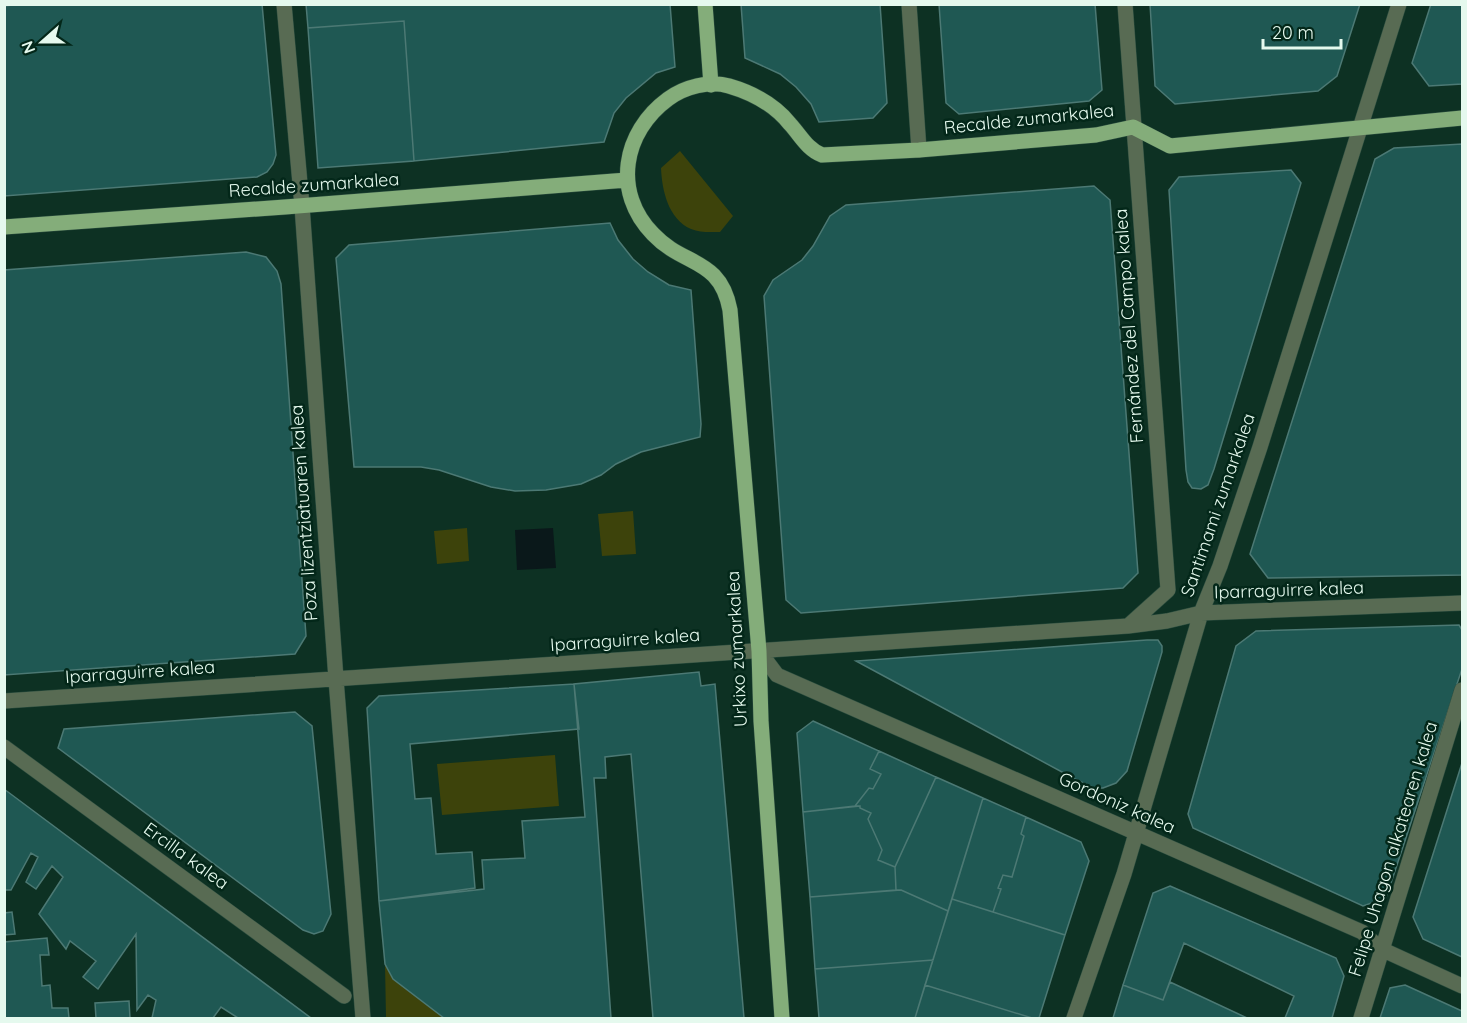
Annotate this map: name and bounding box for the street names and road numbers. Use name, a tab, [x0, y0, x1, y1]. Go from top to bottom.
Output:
street label: Recalde zumarkalea	[943, 98, 1115, 139]
street label: Recalde zumarkalea	[228, 167, 400, 202]
street label: Fernández del Campo kalea	[1109, 208, 1148, 444]
street label: Poza lizentziatuaren kalea	[284, 404, 323, 622]
street label: Santimami zumarkalea	[1175, 410, 1260, 600]
street label: Urkixo zumarkalea	[721, 570, 752, 728]
street label: Iparraguirre kalea	[1214, 575, 1364, 604]
street label: Iparraguirre kalea	[549, 623, 701, 656]
street label: Iparraguirre kalea	[64, 655, 216, 688]
street label: Felipe Uhagon alkatearen kalea	[1343, 719, 1442, 979]
street label: Gordoniz kalea	[1055, 767, 1179, 838]
street label: Ercilla kalea	[139, 817, 233, 894]

